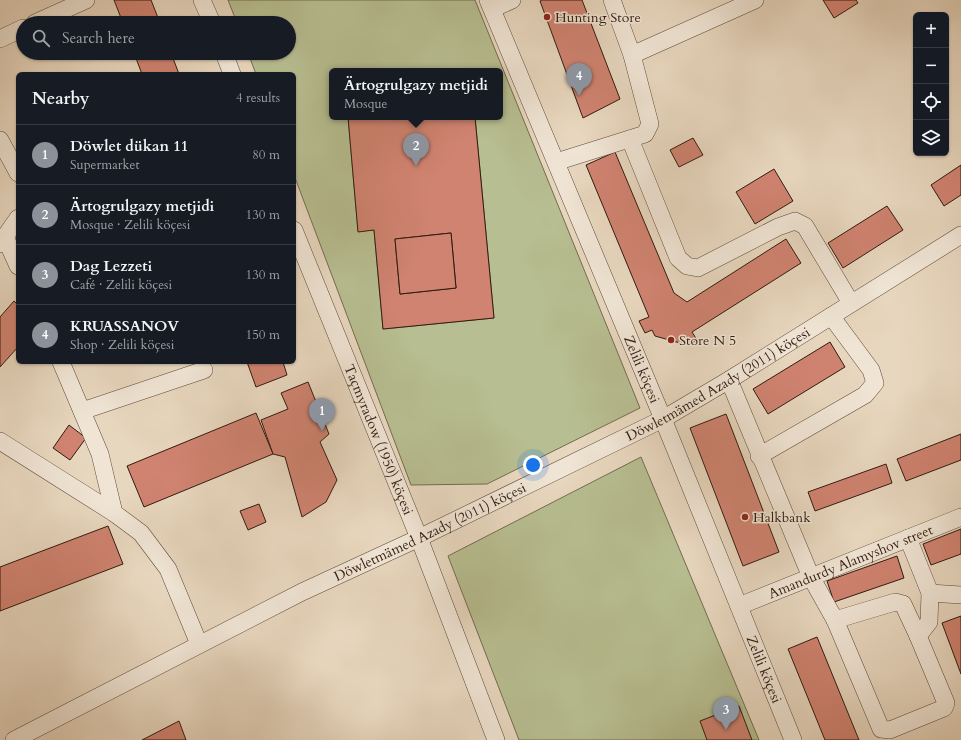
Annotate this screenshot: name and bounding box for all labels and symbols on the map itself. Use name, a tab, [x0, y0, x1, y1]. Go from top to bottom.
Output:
place label: Hunting Store	[555, 8, 641, 27]
marker: Hunting Store	[542, 12, 552, 22]
pin: 4	[566, 63, 592, 96]
pin: 2	[403, 133, 429, 166]
street label: Döwletmämed Azady (2011) köçesi	[623, 323, 814, 446]
place label: Store N 5	[679, 331, 736, 350]
street label: Zelili köçesi	[619, 333, 664, 406]
marker: Store N 5	[666, 335, 676, 345]
street label: Taçmyradow (1950) köçesi	[339, 361, 418, 518]
pin: 1	[309, 398, 335, 431]
your location	[523, 455, 543, 475]
street label: Döwletmämed Azady (2011) köçesi	[331, 478, 529, 586]
place label: Halkbank	[753, 508, 811, 527]
marker: Halkbank	[740, 512, 750, 522]
street label: Amandurdy Alamyshov street	[765, 520, 936, 603]
street label: Zelili köçesi	[742, 633, 786, 706]
pin: 3	[713, 697, 739, 730]

